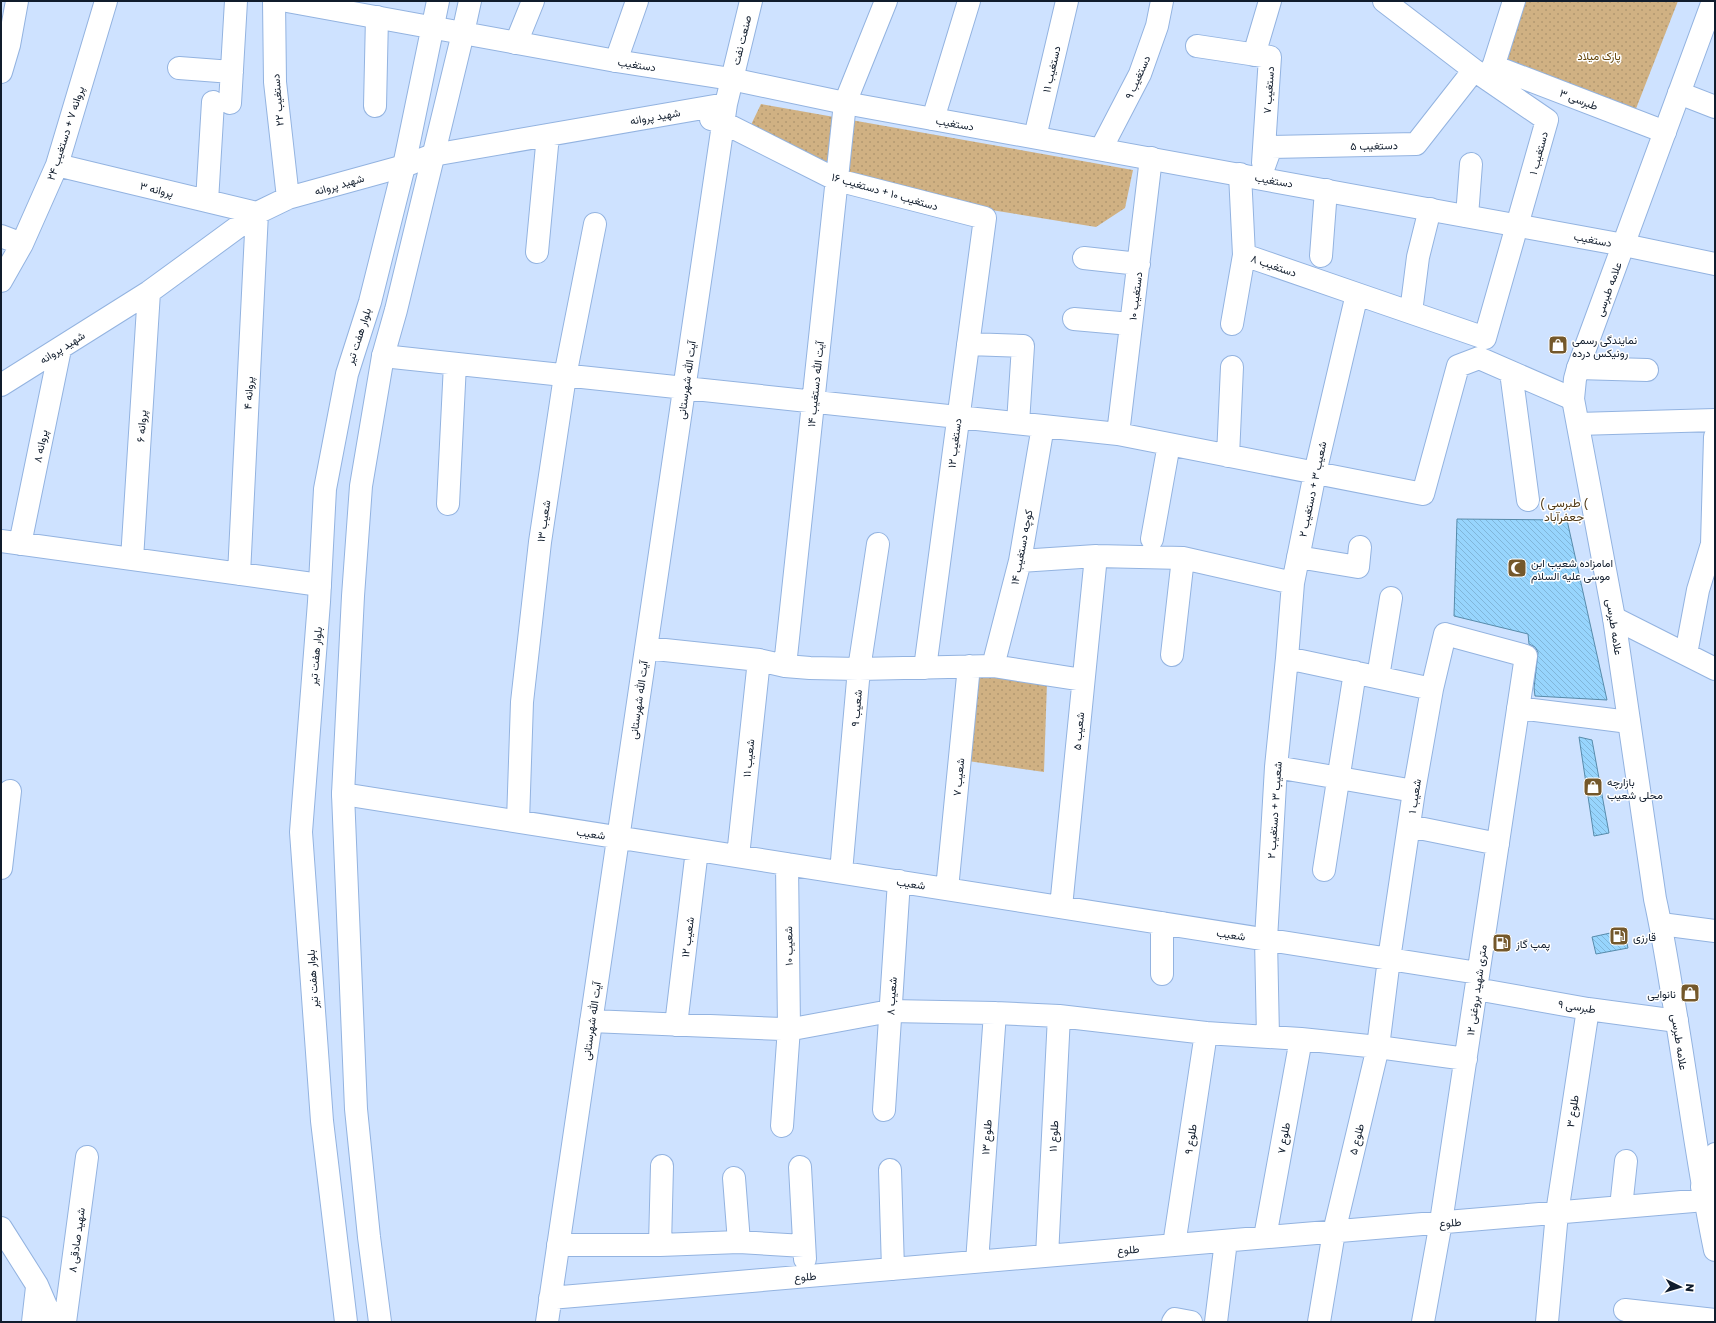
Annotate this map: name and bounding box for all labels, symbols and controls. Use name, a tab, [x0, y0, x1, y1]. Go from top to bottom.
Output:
street label: صنعت نفت	[729, 14, 753, 66]
street label: دستغیب ۱۱	[1039, 44, 1064, 94]
park label: پارک میلاد	[1577, 49, 1621, 64]
street label: دستغیب ۹	[1122, 53, 1153, 101]
street label: دستغیب	[617, 55, 657, 74]
street label: دستغیب ۷	[1260, 66, 1277, 114]
street label: دستغیب ۲۲	[268, 73, 287, 127]
street label: پروانه ۷ + دستغیب ۲۴	[44, 84, 88, 182]
street label: طبرسی ۳	[1558, 86, 1600, 113]
street label: شهید پروانه	[629, 105, 682, 129]
street label: دستغیب	[935, 113, 975, 134]
street label: دستغیب ۱	[1526, 130, 1551, 176]
street label: دستغیب ۵	[1350, 138, 1398, 153]
street label: دستغیب ۱۰ + دستغیب ۱۶	[830, 170, 940, 213]
street label: دستغیب	[1254, 170, 1294, 191]
street label: شهید پروانه	[313, 171, 366, 199]
street label: پروانه ۳	[138, 179, 175, 201]
street label: دستغیب	[1573, 229, 1613, 250]
street label: دستغیب ۸	[1249, 251, 1299, 280]
street label: علامه طبرسی	[1592, 260, 1625, 318]
street label: دستغیب ۱۰	[1126, 271, 1145, 321]
street label: بلوار هفت تیر	[342, 306, 374, 367]
street label: شهید پروانه	[37, 328, 88, 368]
place label: نمایندگی رسمی رونیکس درده	[1572, 333, 1637, 360]
shop icon: نمایندگی رسمی رونیکس درده	[1547, 334, 1569, 356]
street label: آیت الله شهرستانی	[674, 338, 699, 420]
street label: آیت الله دستغیب ۱۴	[804, 339, 827, 428]
street label: پروانه ۴	[241, 376, 257, 410]
street label: پروانه ۶	[133, 409, 151, 443]
street label: دستغیب ۱۲	[944, 417, 964, 469]
street label: پروانه ۸	[30, 428, 52, 464]
street label: شعیب ۳ + دستغیب ۲	[1295, 440, 1330, 538]
district label: ( طبرسی ( جعفرآباد	[1540, 495, 1588, 525]
street label: شعیب ۱۳	[534, 499, 553, 543]
street label: کوچه دستغیب ۱۴	[1007, 508, 1037, 586]
place label: امامزاده شعیب ابن موسی علیه السلام	[1531, 556, 1613, 584]
mosque icon: امامزاده شعیب ابن موسی علیه السلام	[1506, 557, 1528, 579]
street label: علامه طبرسی	[1603, 598, 1626, 657]
street label: بلوار هفت تیر	[306, 626, 325, 687]
street label: آیت الله شهرستانی	[626, 658, 651, 740]
street label: شعیب ۹	[848, 689, 865, 727]
street label: شعیب ۵	[1070, 711, 1087, 751]
street label: شعیب ۱۱	[740, 738, 757, 778]
street label: شعیب ۷	[950, 757, 968, 797]
street label: شعیب ۳ + دستغیب ۲	[1264, 761, 1285, 859]
place label: بازارچه محلی شعیب	[1607, 775, 1663, 802]
shop icon: بازارچه محلی شعیب	[1582, 776, 1604, 798]
street label: شعیب ۱	[1405, 777, 1424, 815]
street label: شعیب	[575, 824, 607, 843]
street label: شعیب	[895, 874, 927, 893]
street label: شعیب ۱۲	[678, 916, 697, 958]
street label: شعیب	[1215, 925, 1247, 944]
fuel station icon: قارزی	[1608, 925, 1630, 947]
street label: شعیب ۱۰	[781, 926, 796, 966]
place label: قارزی	[1633, 930, 1656, 944]
fuel station icon: پمپ گاز	[1491, 932, 1513, 954]
place label: پمپ گاز	[1515, 937, 1550, 952]
street label: ۱۲ متری شهید بروغنی	[1463, 944, 1490, 1037]
street label: بلوار هفت تیر	[303, 949, 322, 1010]
street label: شعیب ۸	[883, 976, 900, 1016]
street label: آیت الله شهرستانی	[579, 979, 604, 1061]
shop icon: نانوایی	[1679, 982, 1701, 1004]
place label: نانوایی	[1647, 987, 1676, 1001]
street label: طبرسی ۹	[1557, 997, 1597, 1016]
street label: علامه طبرسی	[1668, 1013, 1691, 1072]
street label: طلوع ۳	[1563, 1094, 1583, 1128]
street label: طلوع ۱۳	[978, 1119, 996, 1155]
street label: طلوع ۱۱	[1046, 1120, 1062, 1152]
street label: طلوع ۷	[1274, 1121, 1294, 1155]
street label: طلوع ۵	[1346, 1122, 1368, 1156]
street label: طلوع ۹	[1181, 1123, 1201, 1155]
street label: شهید صادقی ۸	[65, 1206, 88, 1273]
street label: طلوع	[1438, 1215, 1462, 1231]
street label: طلوع	[1116, 1242, 1140, 1258]
north arrow	[1660, 1267, 1700, 1307]
street label: طلوع	[793, 1269, 817, 1285]
text: N	[1684, 1283, 1697, 1293]

